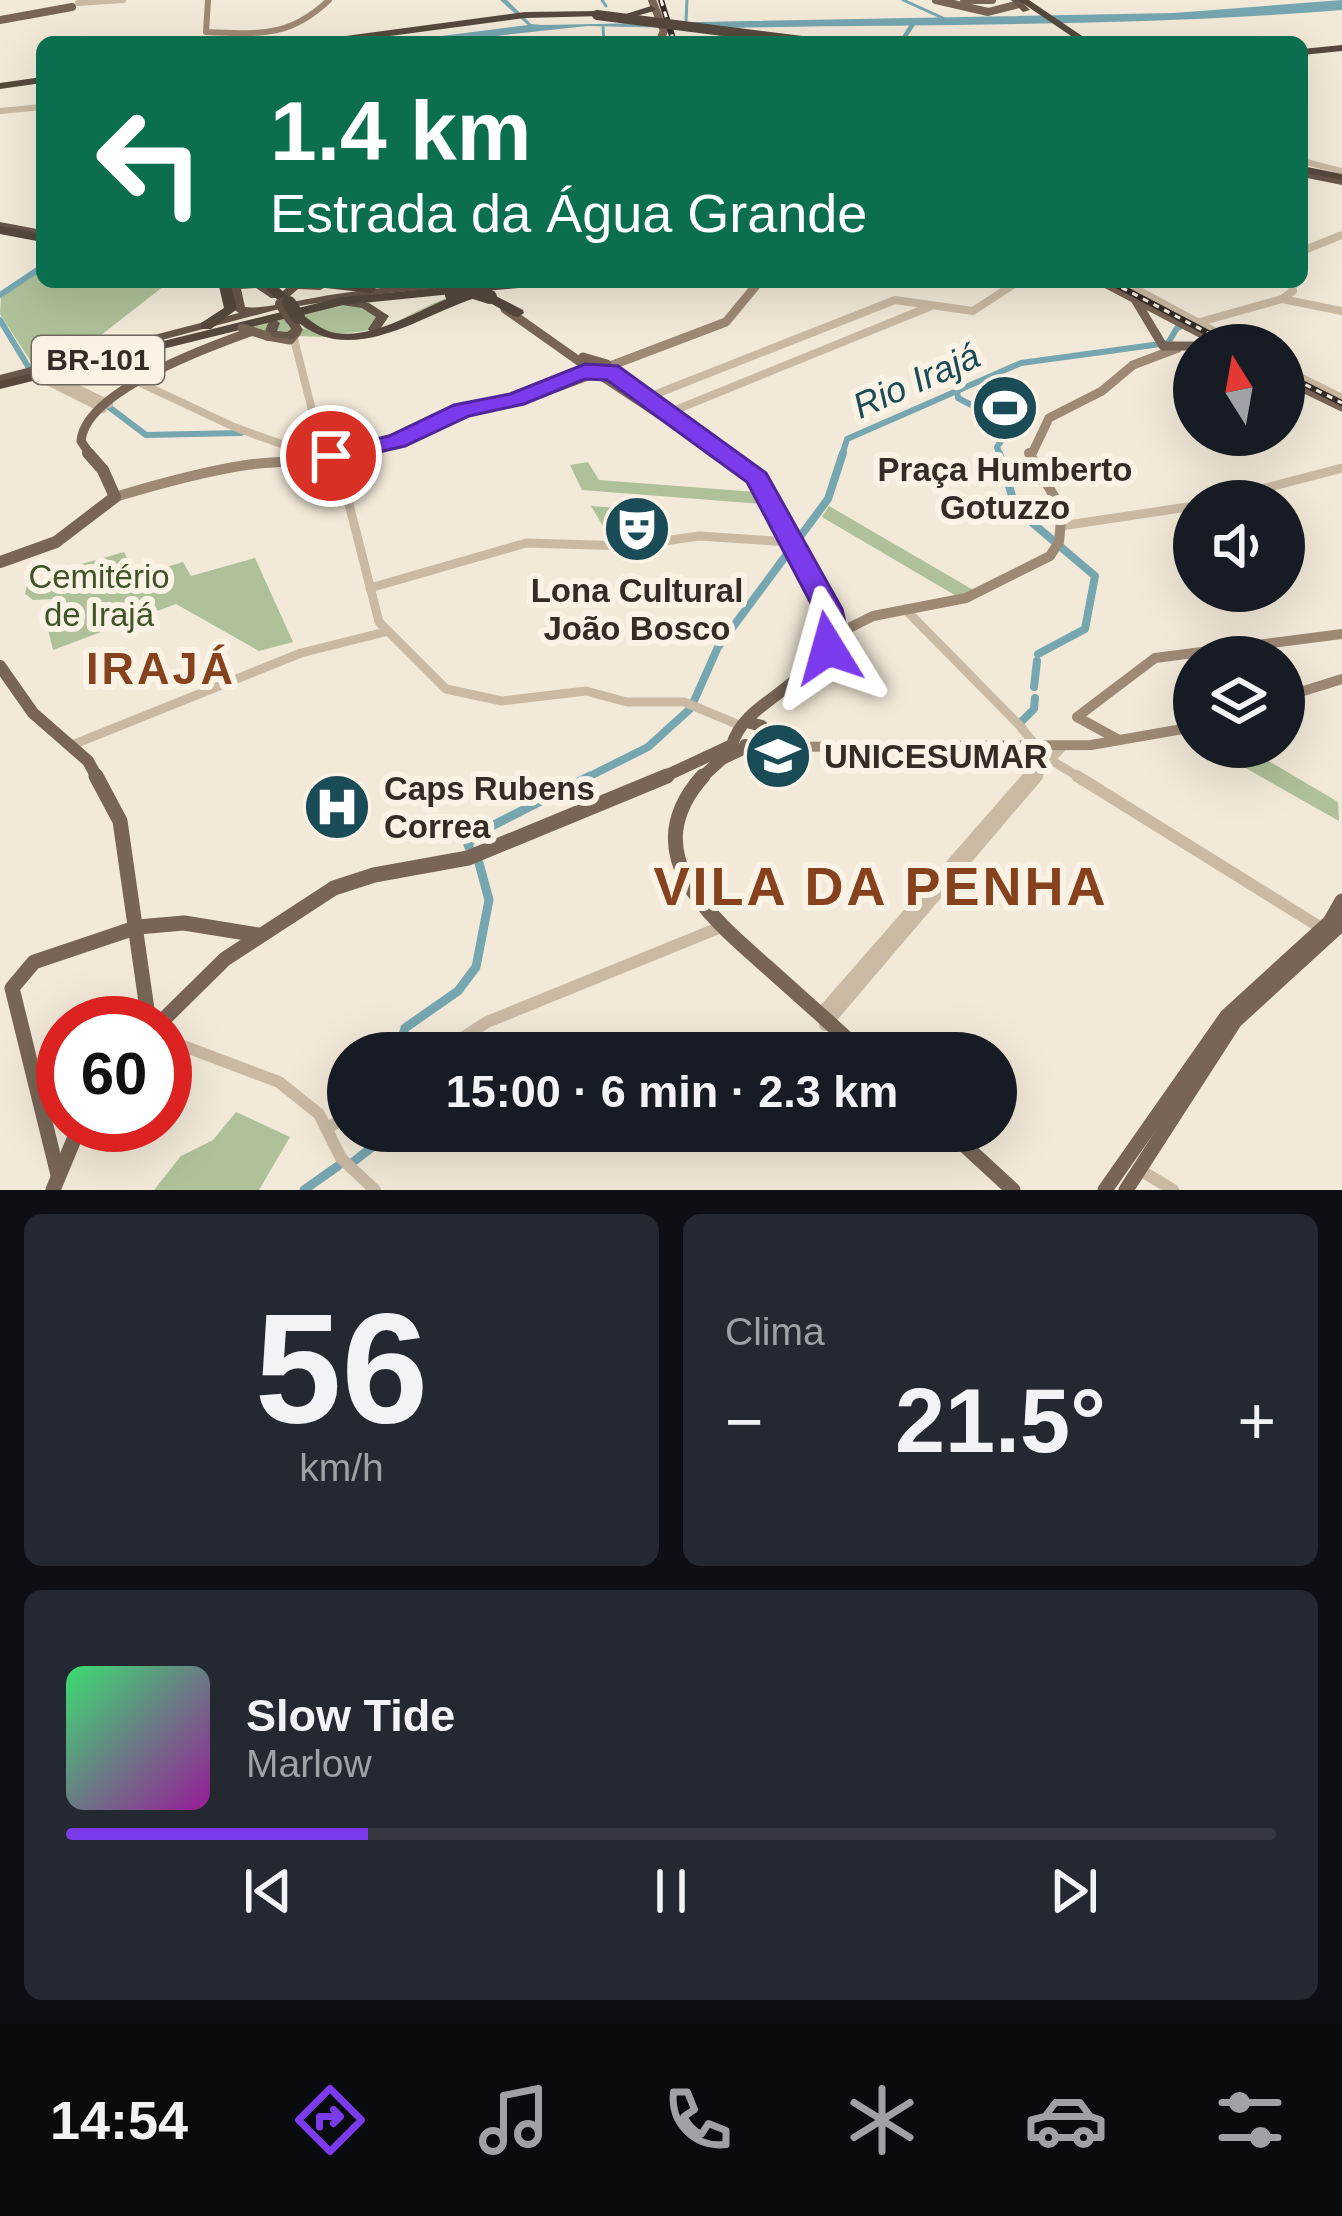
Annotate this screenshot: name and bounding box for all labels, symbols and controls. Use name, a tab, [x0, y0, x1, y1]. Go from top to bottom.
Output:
icon: left	[72, 84, 228, 240]
text: 1.4 km	[270, 84, 532, 178]
text: Estrada da Água Grande	[270, 183, 867, 243]
north arrow	[1173, 324, 1305, 456]
map controls	[1173, 324, 1305, 768]
water label: Rio Irajá	[847, 334, 986, 426]
road number: BR-101	[32, 336, 164, 384]
sports icon: Praça Humberto Gotuzzo	[970, 373, 1040, 443]
pin	[280, 405, 382, 507]
icon: arrive	[298, 423, 364, 489]
place label: Praça Humberto Gotuzzo	[878, 451, 1132, 526]
button: sound	[1173, 480, 1305, 612]
theatre icon: Lona Cultural João Bosco	[602, 494, 672, 564]
park label: Cemitério de Irajá	[28, 558, 170, 633]
place label: Lona Cultural João Bosco	[531, 572, 743, 647]
position arrow	[765, 585, 891, 711]
button: layers	[1173, 636, 1305, 768]
district label: IRAJÁ	[86, 643, 236, 694]
school or university icon: UNICESUMAR	[743, 721, 813, 791]
place label: UNICESUMAR	[824, 738, 1048, 775]
place label: Caps Rubens Correa	[384, 770, 595, 845]
hospital icon: Caps Rubens Correa	[302, 772, 372, 842]
district label: VILA DA PENHA	[653, 856, 1109, 916]
speed limit sign: 60	[36, 996, 192, 1152]
text: 15:00 · 6 min · 2.3 km	[446, 1066, 898, 1117]
text: 56	[255, 1281, 428, 1455]
text: Clima	[725, 1310, 825, 1353]
text: 21.5°	[895, 1371, 1106, 1471]
text: −	[725, 1384, 764, 1458]
text: +	[1237, 1384, 1276, 1458]
text: km/h	[299, 1446, 384, 1489]
text: Slow Tide	[246, 1690, 455, 1741]
text: Marlow	[246, 1742, 372, 1785]
icon: previous	[235, 1858, 301, 1924]
icon: pause	[638, 1858, 704, 1924]
icon: next	[1041, 1858, 1107, 1924]
icon: directions	[288, 2078, 372, 2162]
icon: music	[472, 2078, 556, 2162]
icon: phone	[656, 2078, 740, 2162]
icon: climate	[840, 2078, 924, 2162]
icon: car	[1024, 2078, 1108, 2162]
icon: filters	[1208, 2078, 1292, 2162]
text: 14:54	[50, 2090, 188, 2150]

